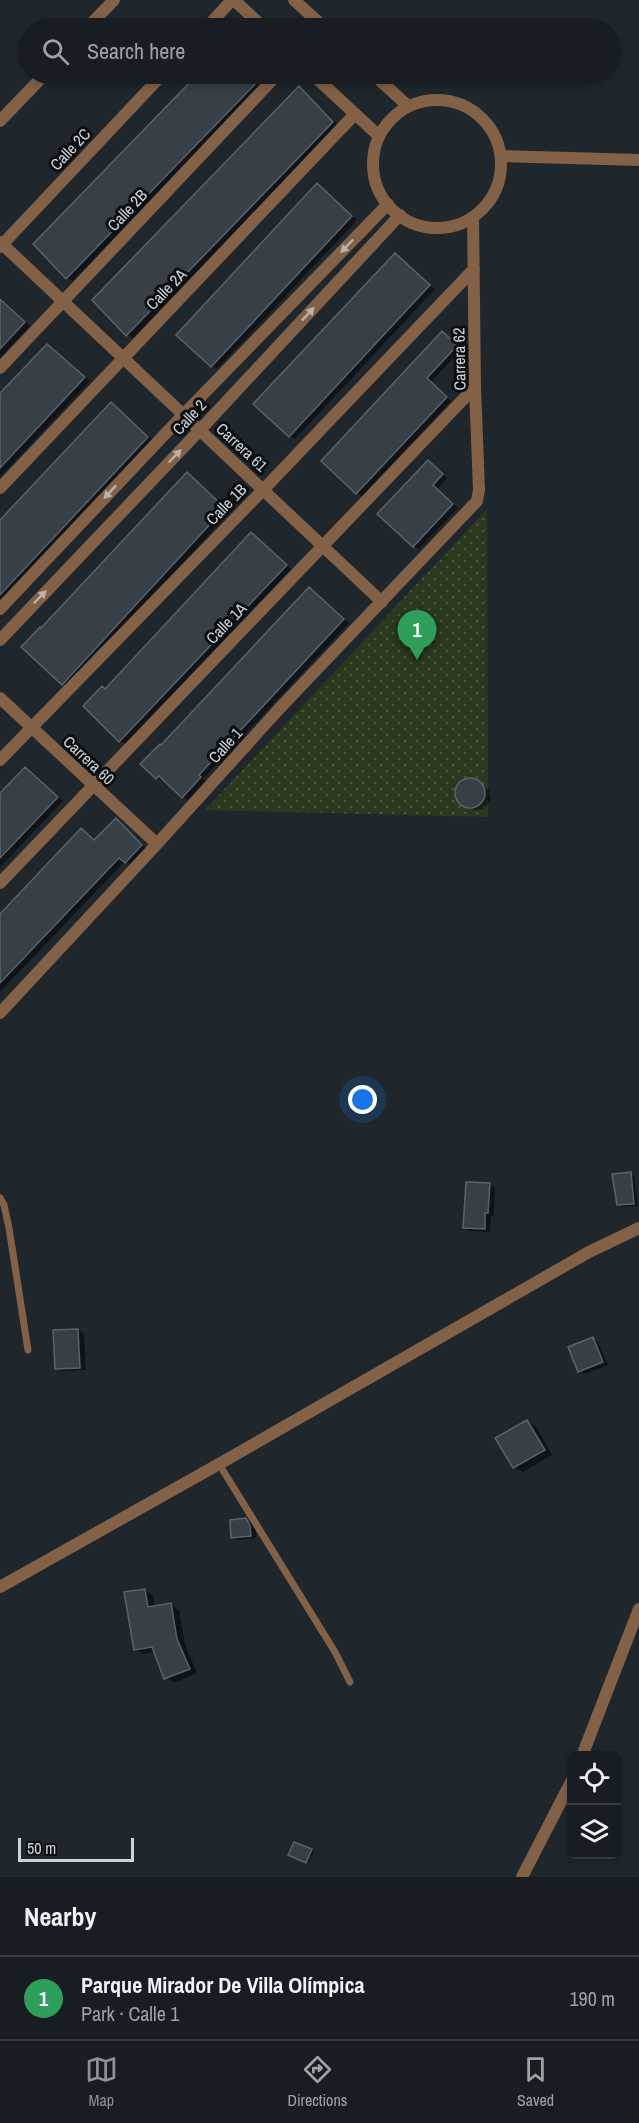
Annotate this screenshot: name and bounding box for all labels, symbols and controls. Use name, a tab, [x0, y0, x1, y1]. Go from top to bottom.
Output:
search box	[18, 18, 621, 84]
icon: search	[39, 35, 72, 68]
text: Search here	[87, 36, 185, 66]
street label: Calle 2C	[45, 123, 95, 175]
street label: Calle 2B	[102, 184, 152, 236]
one-way arrow	[340, 239, 354, 254]
street label: Calle 2A	[141, 263, 191, 314]
one-way arrow	[301, 307, 314, 322]
street label: Carrera 62	[447, 327, 471, 391]
street label: Calle 2	[167, 395, 211, 439]
street label: Carrera 61	[212, 418, 273, 477]
one-way arrow	[168, 449, 182, 464]
street label: Calle 1B	[201, 478, 251, 529]
one-way arrow	[103, 485, 117, 500]
one-way arrow	[33, 591, 47, 605]
street label: Calle 1A	[201, 597, 251, 648]
pin: 1	[398, 610, 436, 660]
street label: Calle 1	[203, 722, 247, 768]
street label: Carrera 60	[59, 731, 119, 789]
your location	[348, 1085, 377, 1114]
map controls	[567, 1751, 621, 1859]
button: locate	[567, 1751, 621, 1805]
button: layers	[567, 1805, 621, 1859]
scale bar	[18, 1835, 134, 1862]
text: 50 m	[27, 1837, 56, 1859]
text: Nearby	[24, 1899, 96, 1934]
text: Parque Mirador De Villa Olímpica	[81, 1970, 364, 2000]
text: 1	[39, 1985, 48, 2012]
text: 190 m	[569, 1985, 615, 2012]
text: Park · Calle 1	[81, 2000, 179, 2027]
tab: Map	[85, 2053, 118, 2111]
tab: Directions	[287, 2053, 347, 2111]
tab: Saved	[517, 2053, 554, 2111]

